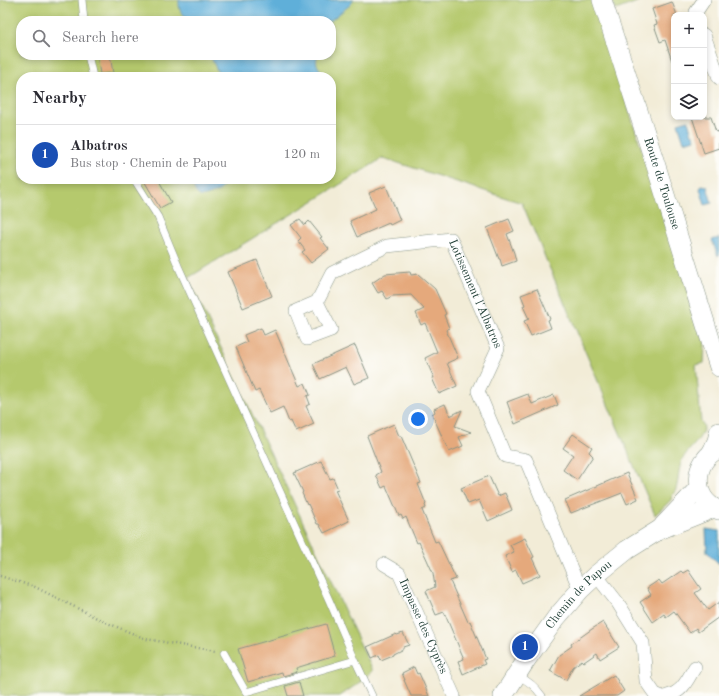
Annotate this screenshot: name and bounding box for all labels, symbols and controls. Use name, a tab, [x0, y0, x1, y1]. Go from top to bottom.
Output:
map controls	[671, 12, 707, 120]
button: +	[671, 12, 707, 48]
search box	[16, 16, 336, 60]
icon: search	[30, 27, 52, 49]
text: Search here	[62, 31, 139, 46]
button: −	[671, 48, 707, 84]
button: layers	[671, 84, 707, 120]
text: Nearby	[32, 90, 87, 107]
street label: Route de Toulouse	[641, 136, 682, 232]
text: Albatros	[70, 139, 127, 154]
text: 1	[41, 148, 49, 161]
text: 120 m	[283, 148, 320, 161]
text: Bus stop · Chemin de Papou	[70, 157, 227, 170]
street label: Lotissement l'Albatros	[446, 238, 503, 350]
your location	[408, 409, 428, 429]
street label: Chemin de Papou	[544, 558, 615, 632]
street label: Impasse des Cyprès	[396, 577, 449, 676]
pin: 1	[512, 632, 538, 662]

